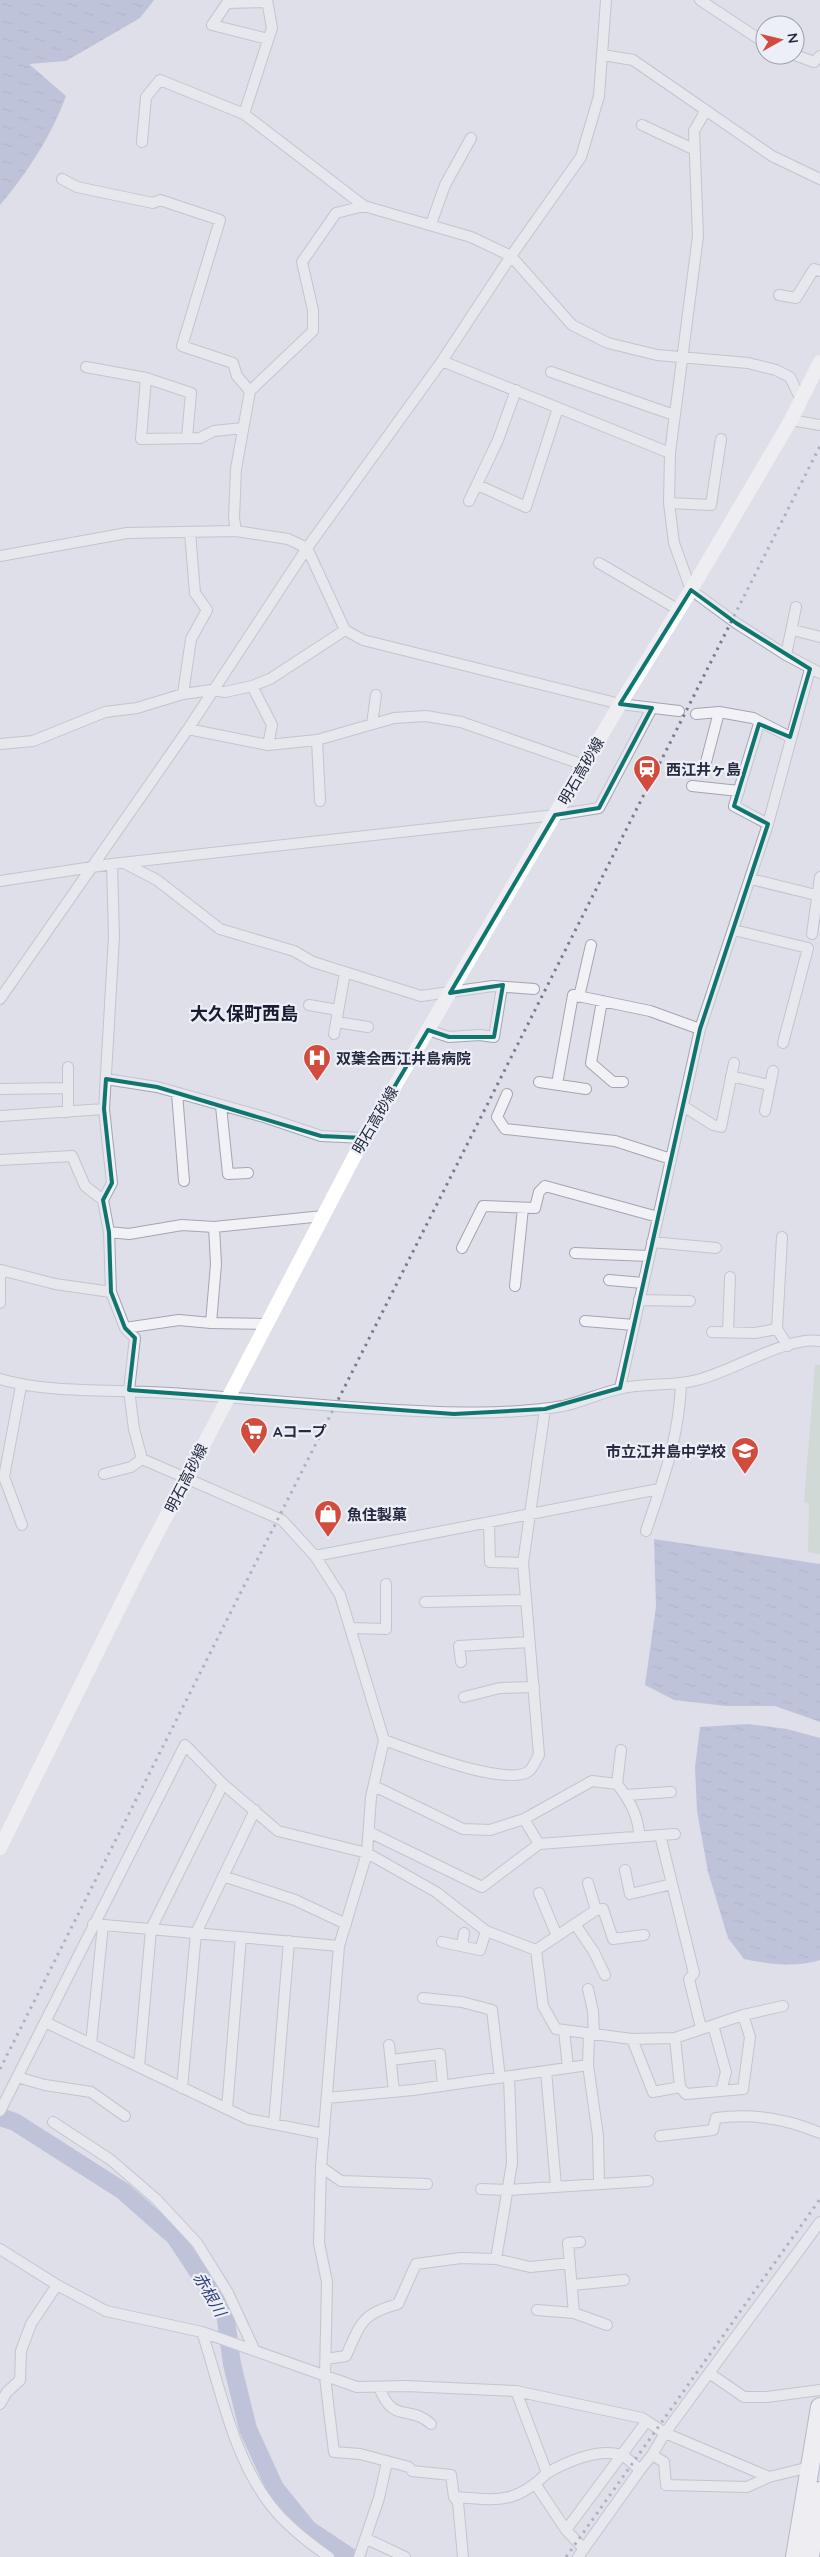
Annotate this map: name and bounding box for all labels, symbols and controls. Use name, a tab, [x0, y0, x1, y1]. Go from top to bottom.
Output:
north arrow	[755, 15, 805, 65]
text: N	[783, 32, 803, 45]
street label: 明石高砂線	[554, 734, 608, 808]
station icon: 西江井ヶ島	[632, 754, 662, 793]
place label: 西江井ヶ島	[666, 760, 741, 779]
district label: 大久保町西島	[190, 1002, 298, 1025]
hospital icon: 双葉会西江井島病院	[302, 1043, 332, 1082]
place label: 双葉会西江井島病院	[336, 1049, 471, 1068]
street label: 明石高砂線	[348, 1083, 402, 1157]
supermarket icon: Aコープ	[239, 1416, 269, 1455]
place label: Aコープ	[273, 1422, 327, 1441]
school or university icon: 市立江井島中学校	[730, 1436, 760, 1475]
street label: 明石高砂線	[161, 1440, 211, 1516]
place label: 市立江井島中学校	[606, 1442, 726, 1461]
shop icon: 魚住製菓	[313, 1499, 343, 1538]
place label: 魚住製菓	[347, 1505, 407, 1524]
water label: 赤根川	[189, 2268, 232, 2322]

